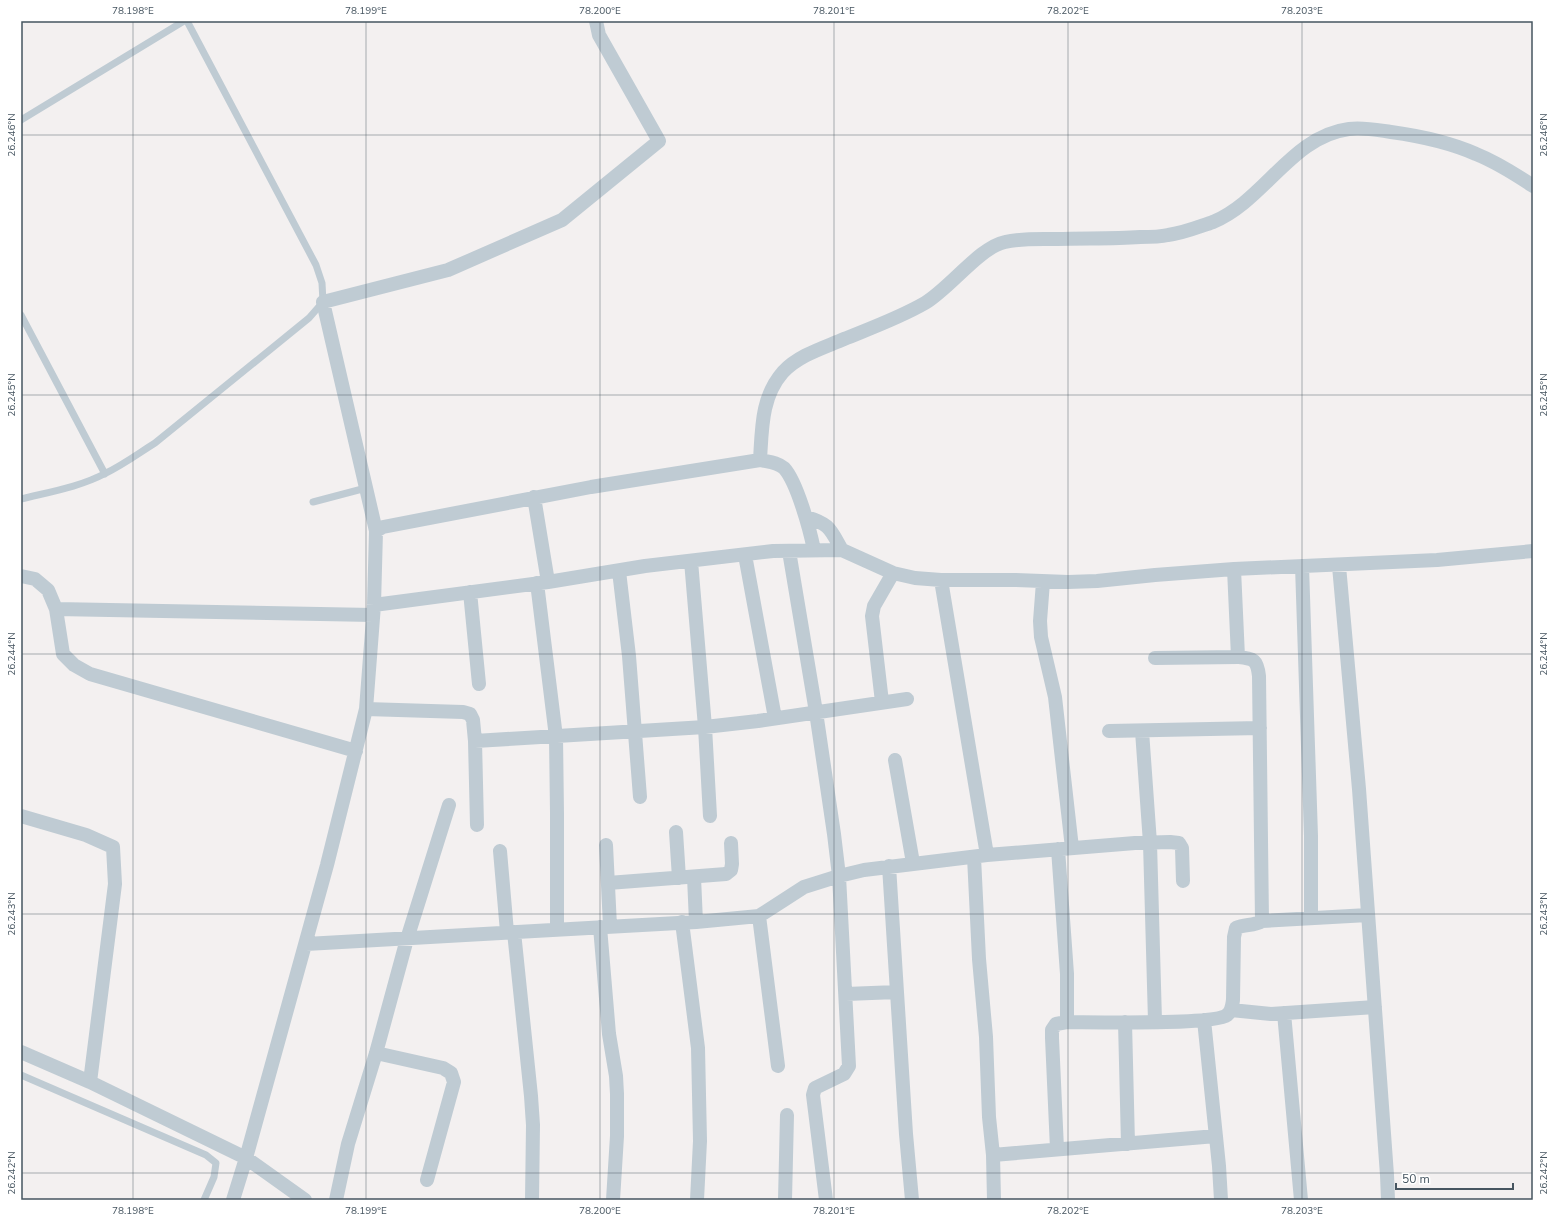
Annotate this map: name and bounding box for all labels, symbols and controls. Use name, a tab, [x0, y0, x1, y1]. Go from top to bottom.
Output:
text: 78.198°E	[112, 4, 154, 18]
text: 78.199°E	[345, 4, 387, 18]
text: 78.200°E	[579, 4, 621, 18]
text: 78.201°E	[813, 4, 855, 18]
text: 78.202°E	[1047, 4, 1089, 18]
text: 78.203°E	[1281, 4, 1323, 18]
text: 26.246°N	[5, 113, 19, 157]
text: 26.246°N	[1537, 113, 1551, 157]
text: 26.245°N	[5, 373, 19, 417]
text: 26.245°N	[1537, 373, 1551, 417]
text: 26.244°N	[5, 632, 19, 676]
text: 26.244°N	[1537, 632, 1551, 676]
text: 26.243°N	[5, 892, 19, 936]
text: 26.243°N	[1537, 892, 1551, 936]
text: 26.242°N	[5, 1151, 19, 1195]
text: 26.242°N	[1537, 1151, 1551, 1195]
scale bar	[1396, 1165, 1513, 1191]
text: 50 m	[1402, 1171, 1430, 1187]
text: 78.198°E	[112, 1204, 154, 1218]
text: 78.199°E	[345, 1204, 387, 1218]
text: 78.200°E	[579, 1204, 621, 1218]
text: 78.201°E	[813, 1204, 855, 1218]
text: 78.202°E	[1047, 1204, 1089, 1218]
text: 78.203°E	[1281, 1204, 1323, 1218]

